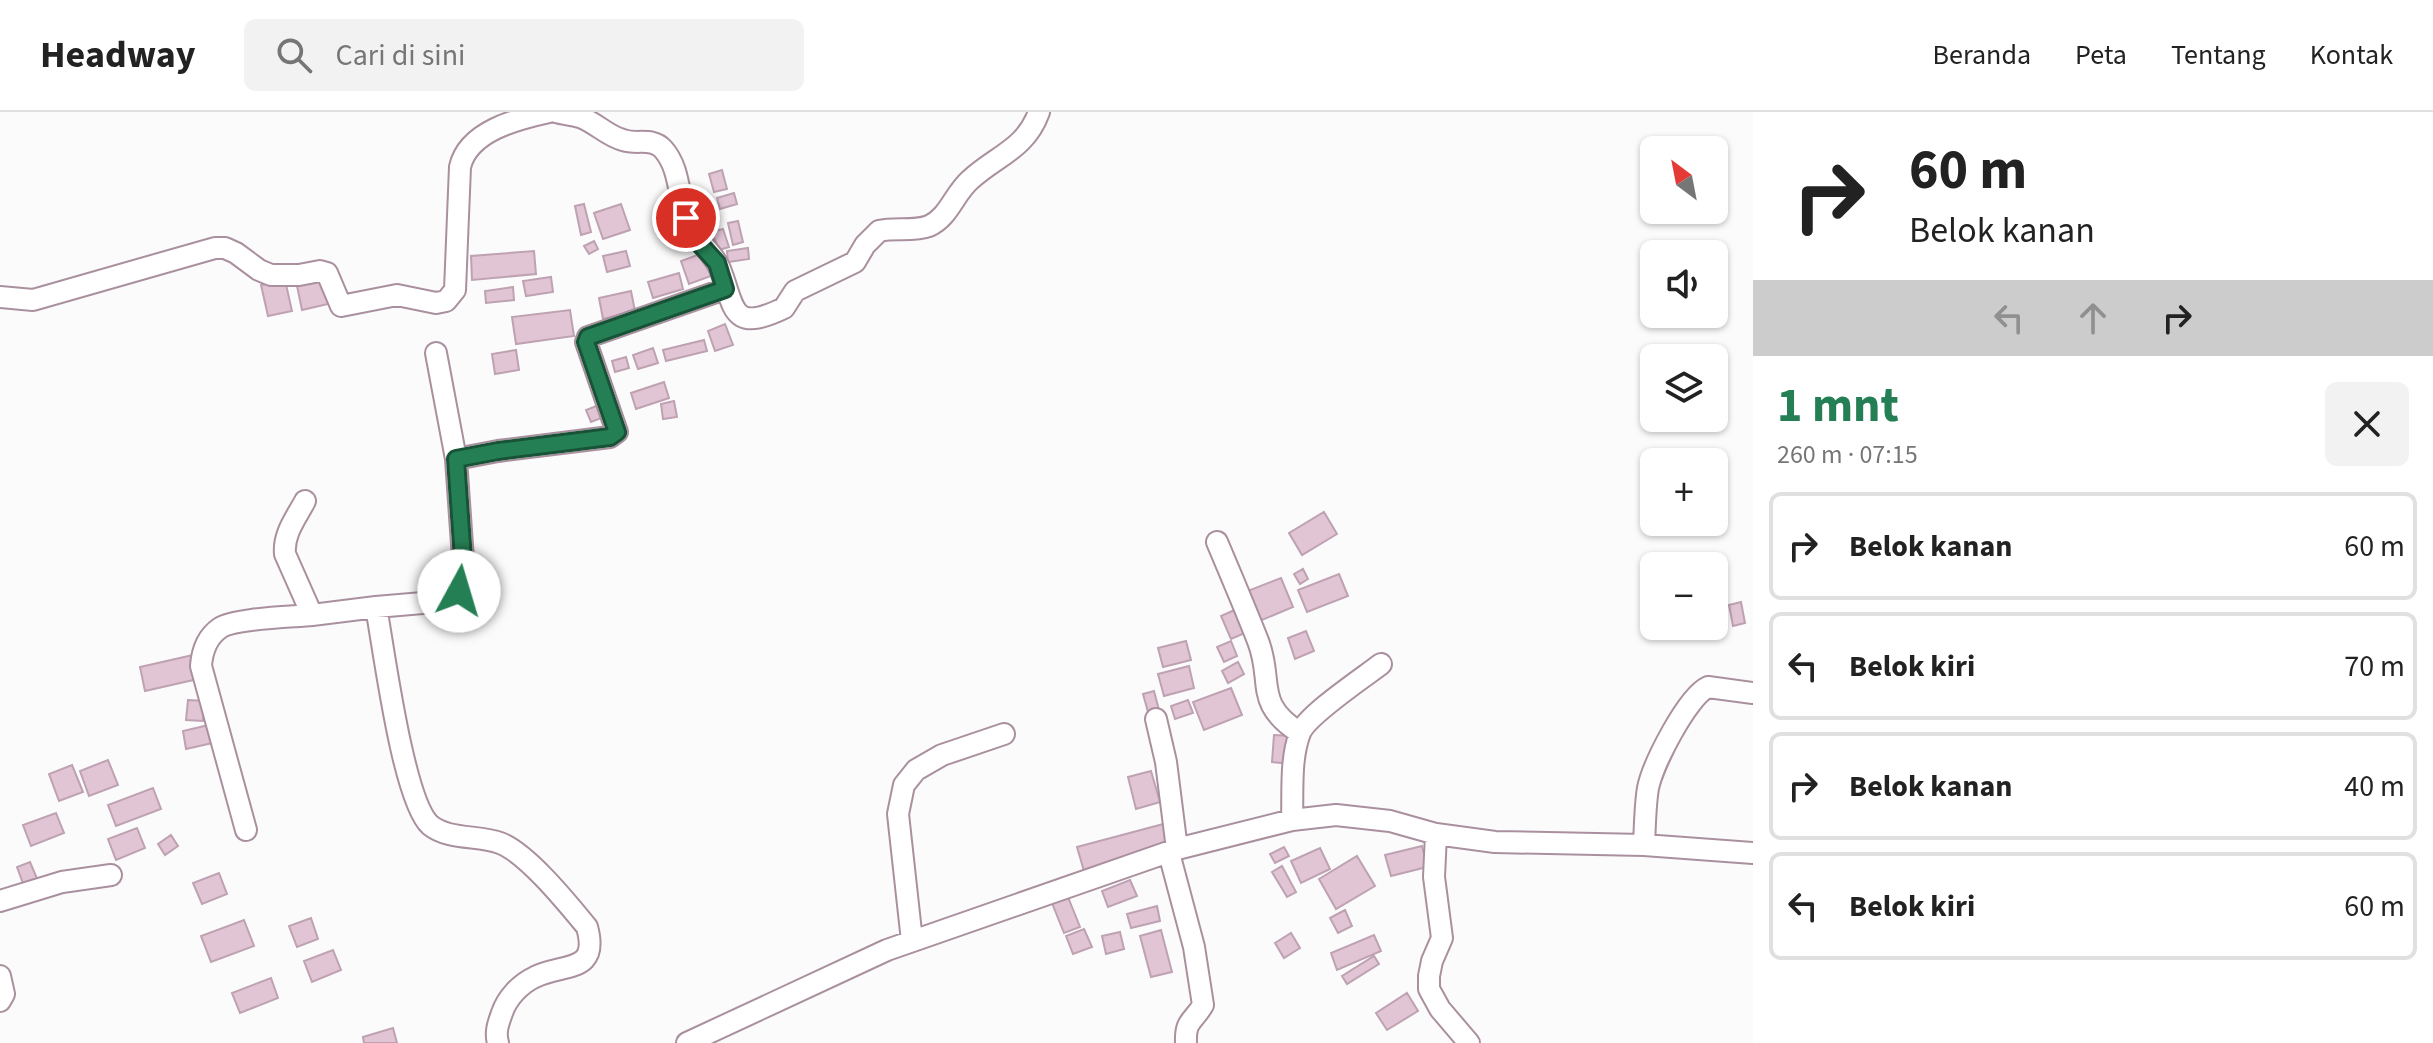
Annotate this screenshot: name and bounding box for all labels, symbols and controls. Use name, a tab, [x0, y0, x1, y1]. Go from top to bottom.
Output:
search box	[244, 19, 804, 91]
text: Headway	[40, 28, 196, 82]
icon: search	[272, 33, 316, 77]
text: Cari di sini	[336, 34, 465, 77]
text: Beranda	[1933, 35, 2031, 75]
text: Peta	[2075, 35, 2127, 75]
text: Tentang	[2171, 35, 2266, 75]
text: Kontak	[2310, 35, 2393, 75]
text: 60 m	[1909, 131, 2027, 210]
north arrow	[1640, 136, 1728, 224]
map controls	[1640, 136, 1728, 640]
icon: right	[1777, 144, 1881, 248]
pin	[652, 184, 720, 252]
icon: arrive	[664, 196, 708, 240]
text: Belok kanan	[1909, 205, 2095, 256]
button: sound	[1640, 240, 1728, 328]
icon: left	[1987, 296, 2031, 340]
icon: ahead	[2071, 296, 2115, 340]
icon: right	[2155, 296, 2199, 340]
button: layers	[1640, 344, 1728, 432]
text: 1 mnt	[1777, 372, 1899, 440]
button: close	[2325, 382, 2409, 466]
text: 260 m · 07:15	[1777, 436, 1918, 473]
button: +	[1640, 448, 1728, 536]
icon: right	[1781, 524, 1825, 568]
text: Belok kanan	[1849, 525, 2012, 568]
text: 60 m	[2344, 525, 2405, 568]
position arrow	[417, 549, 501, 633]
button: −	[1640, 552, 1728, 640]
icon: left	[1781, 644, 1825, 688]
text: Belok kiri	[1849, 645, 1975, 688]
text: 70 m	[2344, 645, 2405, 688]
icon: right	[1781, 764, 1825, 808]
text: Belok kanan	[1849, 765, 2012, 808]
text: 40 m	[2344, 765, 2405, 808]
icon: left	[1781, 884, 1825, 928]
text: Belok kiri	[1849, 885, 1975, 928]
text: 60 m	[2344, 885, 2405, 928]

